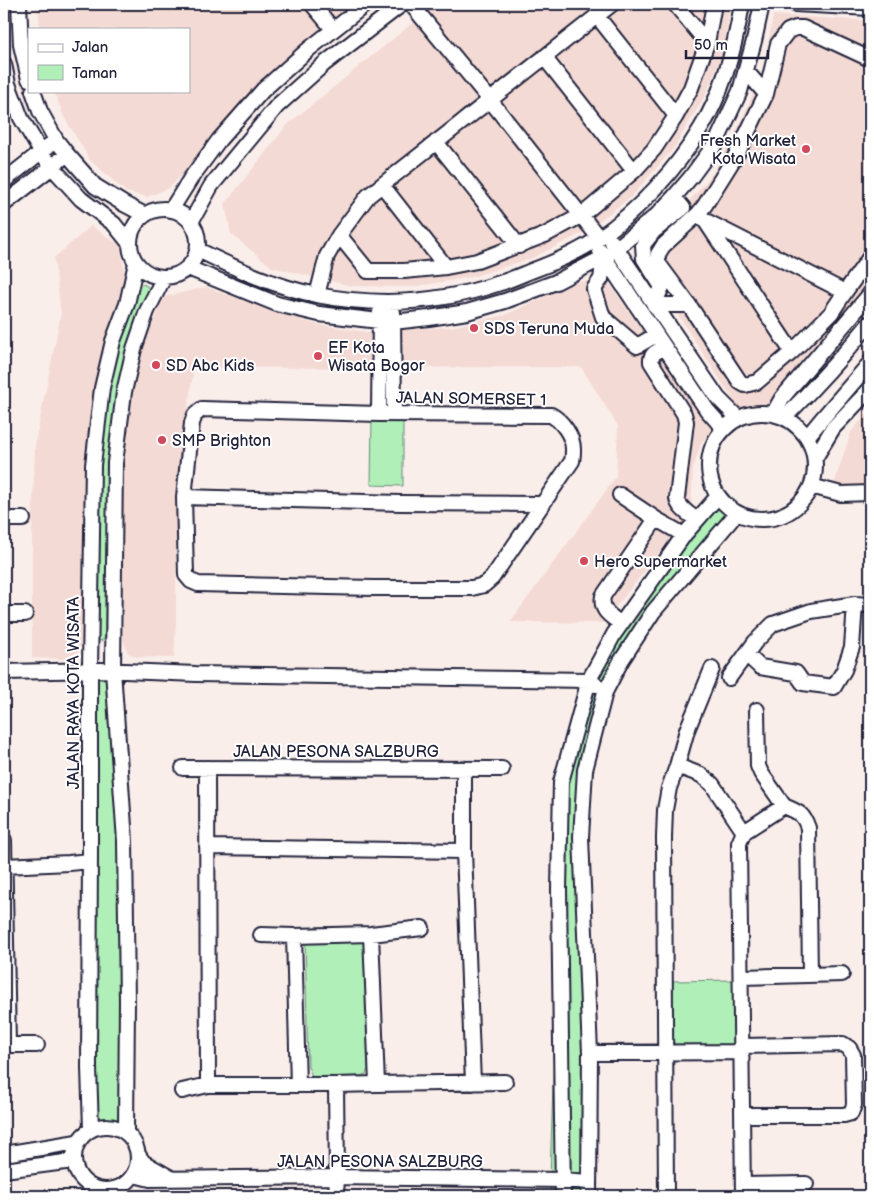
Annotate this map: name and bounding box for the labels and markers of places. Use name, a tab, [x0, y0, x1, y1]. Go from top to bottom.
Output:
place label: Fresh Market Kota Wisata	[700, 132, 796, 169]
marker: Fresh Market Kota Wisata	[800, 143, 812, 155]
place label: SDS Teruna Muda	[484, 320, 614, 339]
marker: SDS Teruna Muda	[468, 322, 480, 334]
place label: EF Kota Wisata Bogor	[328, 339, 425, 376]
marker: EF Kota Wisata Bogor	[312, 350, 324, 362]
place label: SD Abc Kids	[166, 357, 255, 376]
marker: SD Abc Kids	[150, 359, 162, 371]
place label: SMP Brighton	[172, 432, 271, 451]
marker: SMP Brighton	[156, 434, 168, 446]
place label: Hero Supermarket	[594, 553, 727, 572]
marker: Hero Supermarket	[578, 555, 590, 567]

